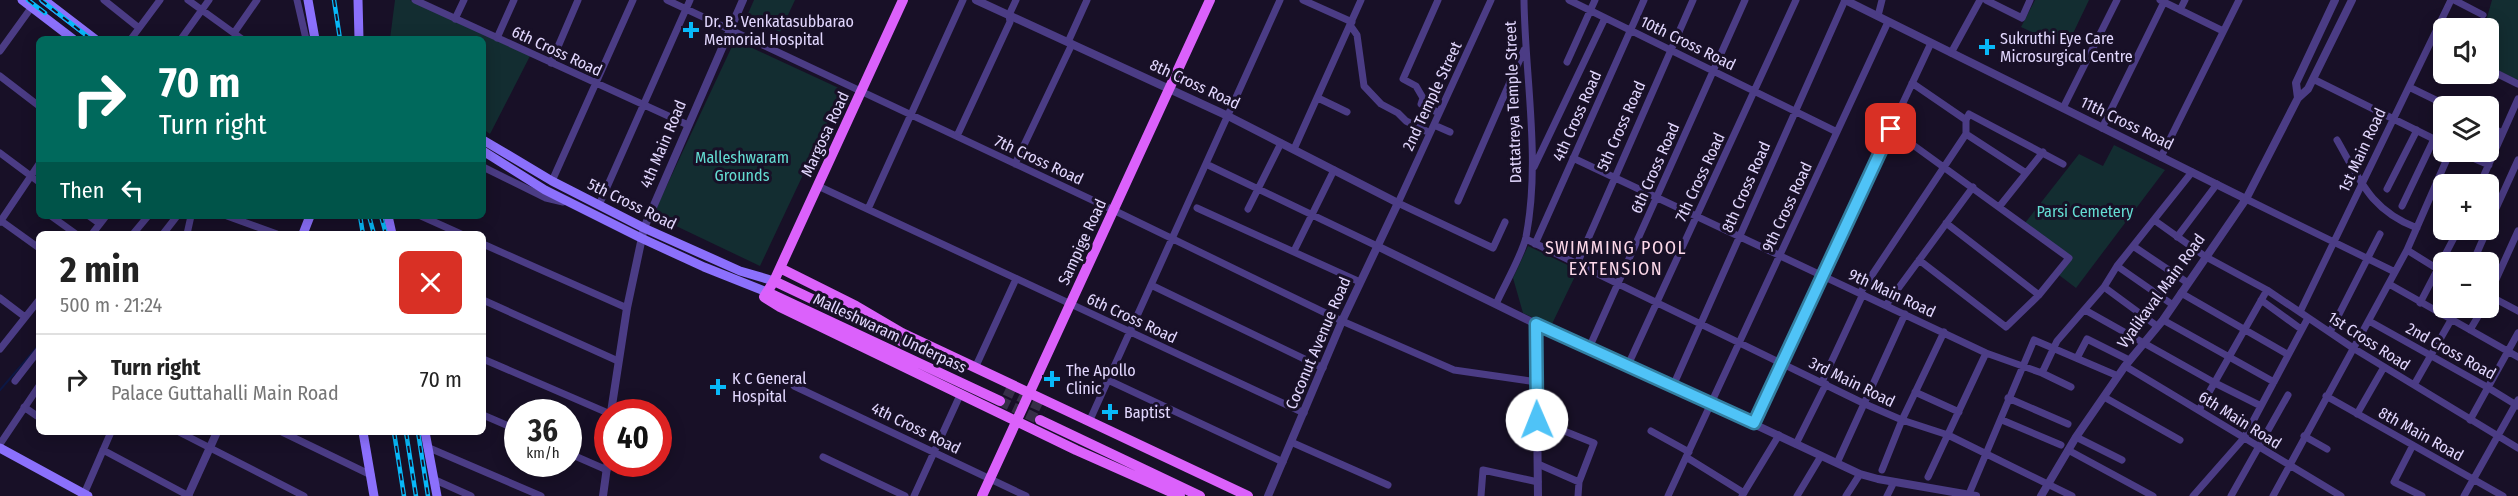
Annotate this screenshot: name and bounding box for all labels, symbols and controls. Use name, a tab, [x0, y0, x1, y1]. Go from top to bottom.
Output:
place label: Dr. B. Venkatasubbarao Memorial Hospital	[704, 12, 854, 49]
street label: 10th Cross Road	[1637, 12, 1739, 74]
map controls	[2433, 18, 2499, 318]
button: sound	[2433, 18, 2499, 84]
street label: Dattatreya Temple Street	[1501, 20, 1525, 183]
marker: Dr. B. Venkatasubbarao Memorial Hospital	[682, 21, 700, 39]
street label: 6th Cross Road	[509, 22, 605, 80]
place label: Sukruthi Eye Care Microsurgical Centre	[2000, 29, 2133, 66]
street label: 2nd Temple Street	[1398, 38, 1466, 154]
marker: Sukruthi Eye Care Microsurgical Centre	[1978, 38, 1996, 56]
street label: 8th Cross Road	[1147, 55, 1243, 113]
text: 70 m	[159, 58, 240, 108]
icon: right	[60, 60, 138, 138]
street label: 4th Cross Road	[1549, 68, 1605, 164]
street label: 5th Cross Road	[1593, 78, 1649, 174]
street label: Margosa Road	[797, 88, 853, 180]
street label: 11th Cross Road	[2077, 92, 2177, 154]
button: layers	[2433, 96, 2499, 162]
street label: 4th Main Road	[636, 97, 690, 191]
pin	[1865, 103, 1916, 154]
street label: 1st Main Road	[2334, 105, 2390, 195]
text: Turn right	[159, 109, 267, 141]
icon: arrive	[1874, 112, 1907, 145]
street label: 6th Cross Road	[1627, 120, 1683, 216]
street label: 7th Cross Road	[1671, 130, 1729, 224]
street label: 7th Cross Road	[992, 131, 1086, 189]
street label: 8th Cross Road	[1718, 139, 1774, 235]
park label: Malleshwaram Grounds	[695, 148, 789, 185]
street label: 9th Cross Road	[1758, 159, 1816, 255]
icon: left	[116, 174, 149, 207]
street label: 5th Cross Road	[584, 174, 680, 234]
button: +	[2433, 174, 2499, 240]
text: Then	[60, 177, 104, 204]
street label: Sampige Road	[1054, 196, 1110, 288]
park label: Parsi Cemetery	[2037, 202, 2134, 221]
street label: Vyalikaval Main Road	[2113, 230, 2209, 352]
district label: SWIMMING POOL EXTENSION	[1545, 237, 1687, 280]
text: 2 min	[60, 248, 140, 292]
button: close	[399, 251, 462, 314]
button: −	[2433, 252, 2499, 318]
street label: 9th Main Road	[1845, 265, 1939, 321]
street label: Coconut Avenue Road	[1282, 274, 1354, 412]
street label: Malleshwaram Underpass	[810, 289, 970, 377]
street label: 6th Cross Road	[1084, 289, 1180, 347]
text: 500 m · 21:24	[60, 293, 162, 317]
street label: 1st Cross Road	[2324, 307, 2414, 375]
street label: 2nd Cross Road	[2403, 319, 2499, 383]
street label: 3rd Main Road	[1806, 353, 1898, 411]
text: Turn right	[111, 354, 200, 381]
place label: The Apollo Clinic	[1066, 361, 1136, 398]
icon: right	[60, 363, 93, 396]
text: 70 m	[420, 366, 462, 393]
place label: K C General Hospital	[732, 369, 807, 406]
marker: The Apollo Clinic	[1043, 370, 1061, 388]
marker: K C General Hospital	[709, 378, 727, 396]
text: Palace Guttahalli Main Road	[111, 381, 339, 405]
street label: 6th Main Road	[2195, 387, 2285, 453]
position arrow	[1505, 388, 1569, 452]
street label: 4th Cross Road	[868, 398, 964, 458]
speed limit sign: 40	[594, 399, 672, 477]
marker: Baptist	[1101, 403, 1119, 421]
place label: Baptist	[1124, 403, 1171, 422]
street label: 8th Main Road	[2375, 403, 2467, 465]
text: 36	[528, 413, 558, 449]
text: km/h	[526, 444, 560, 462]

